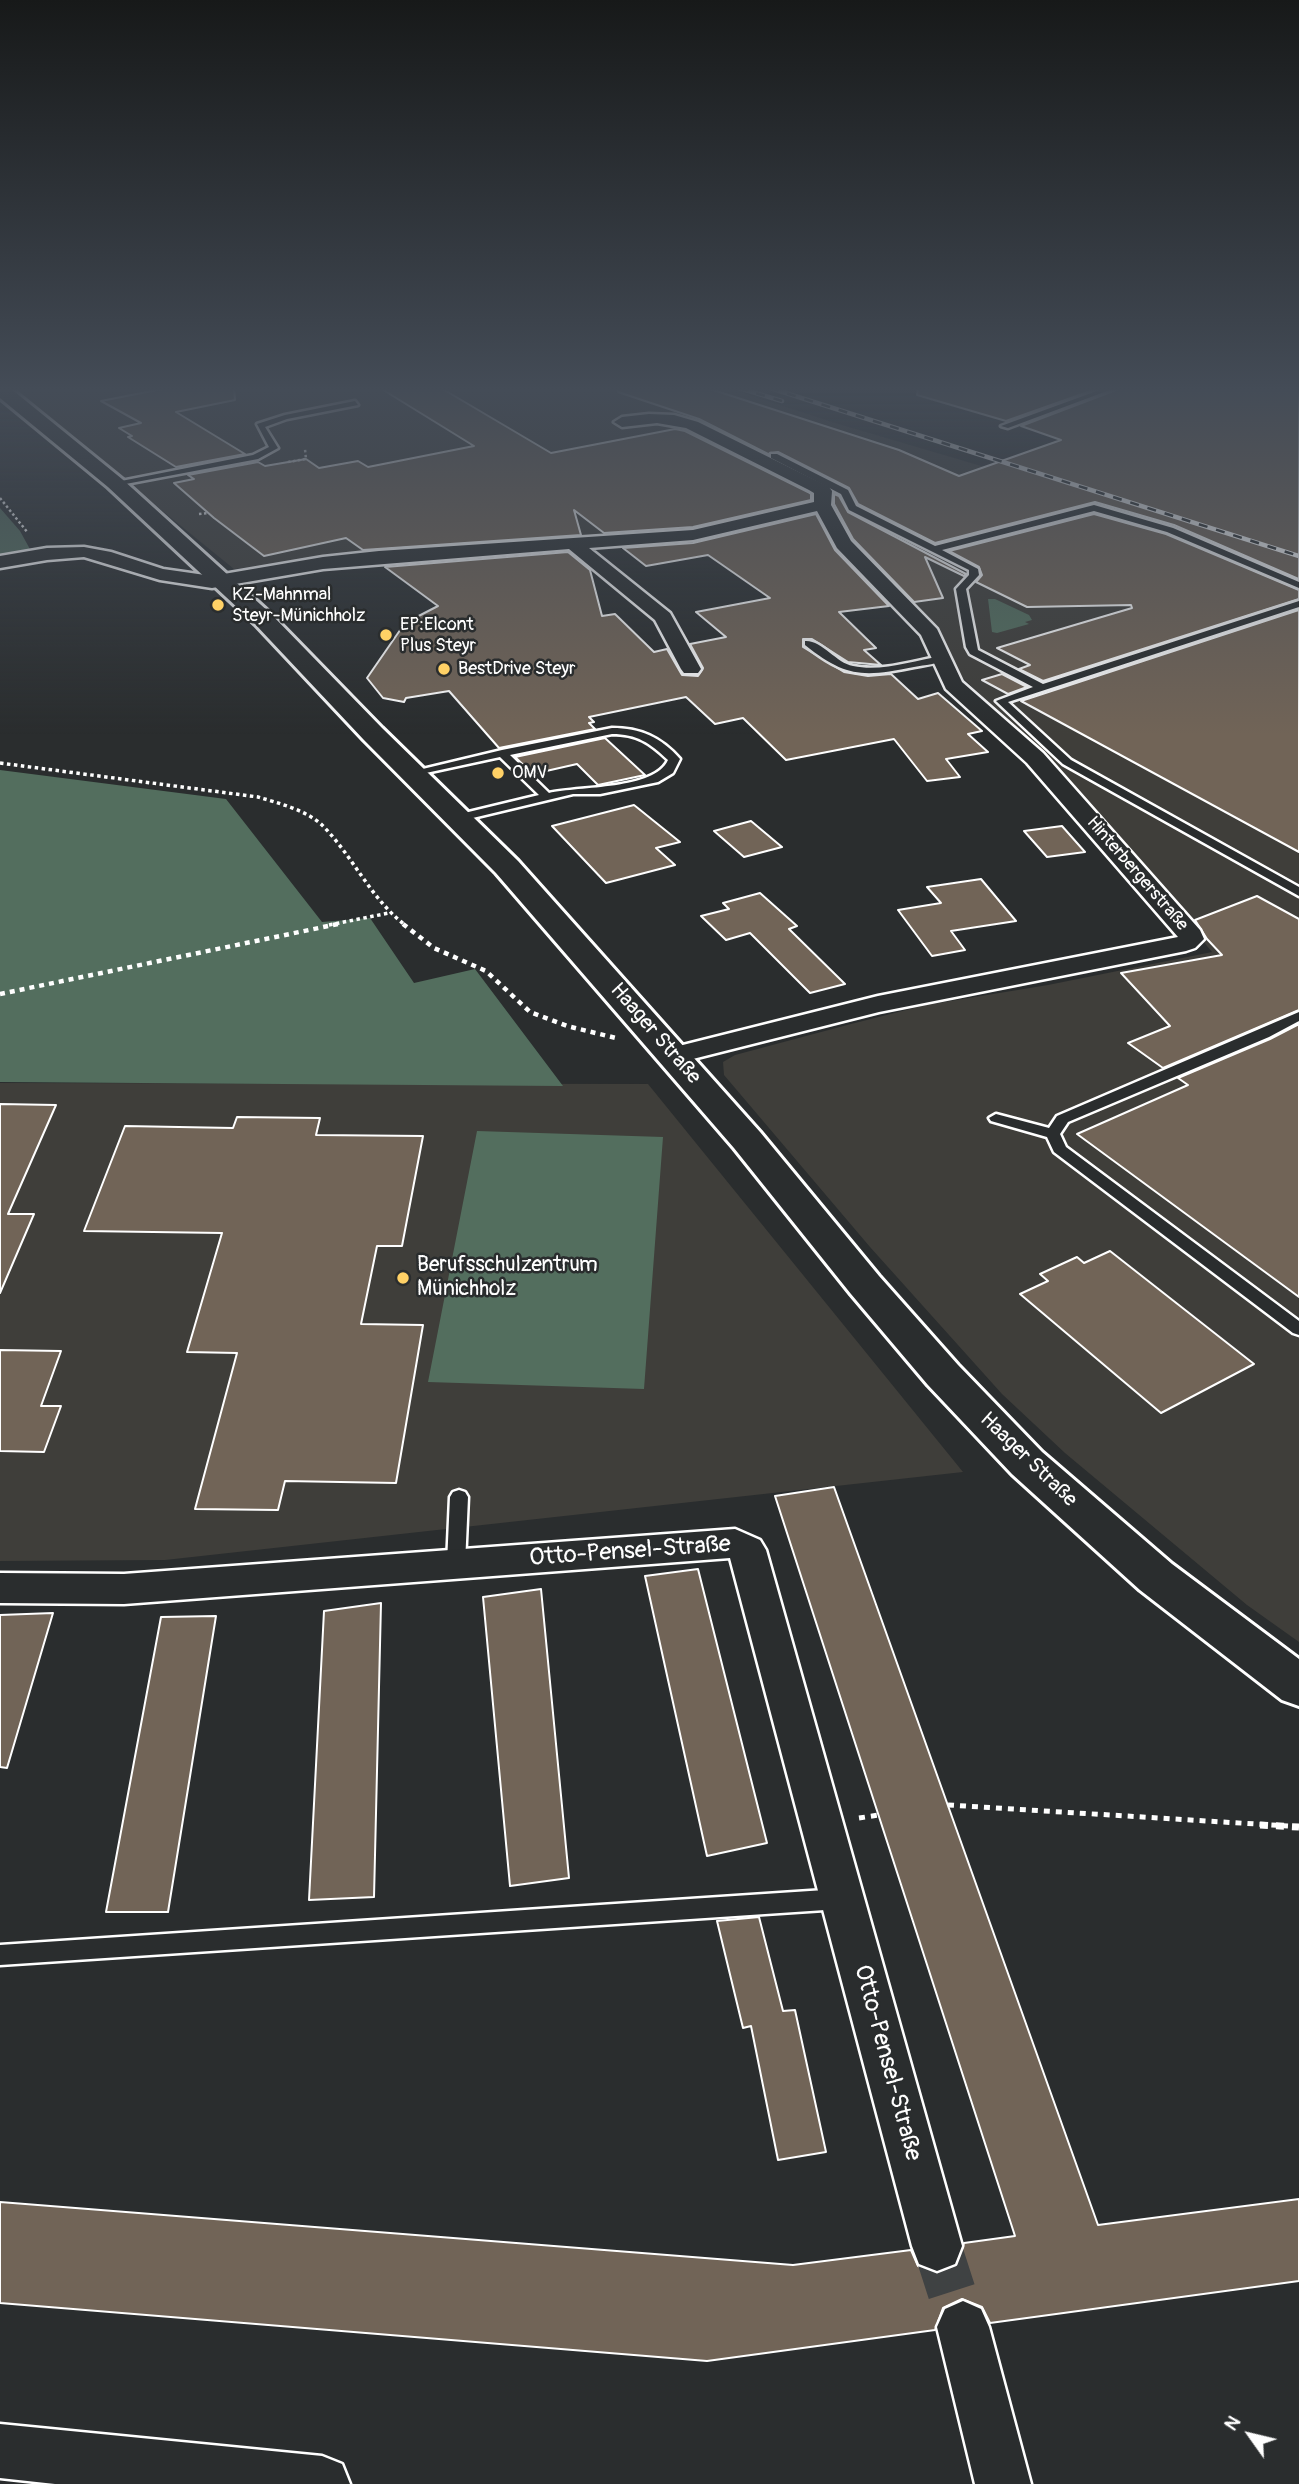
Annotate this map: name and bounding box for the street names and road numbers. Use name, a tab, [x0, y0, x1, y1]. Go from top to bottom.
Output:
street label: Hinterbergerstraße	[1082, 812, 1192, 936]
street label: Haager Straße	[604, 978, 706, 1090]
street label: Haager Straße	[974, 1407, 1082, 1513]
street label: Otto-Pensel-Straße	[528, 1531, 732, 1573]
street label: Otto-Pensel-Straße	[847, 1962, 927, 2164]

